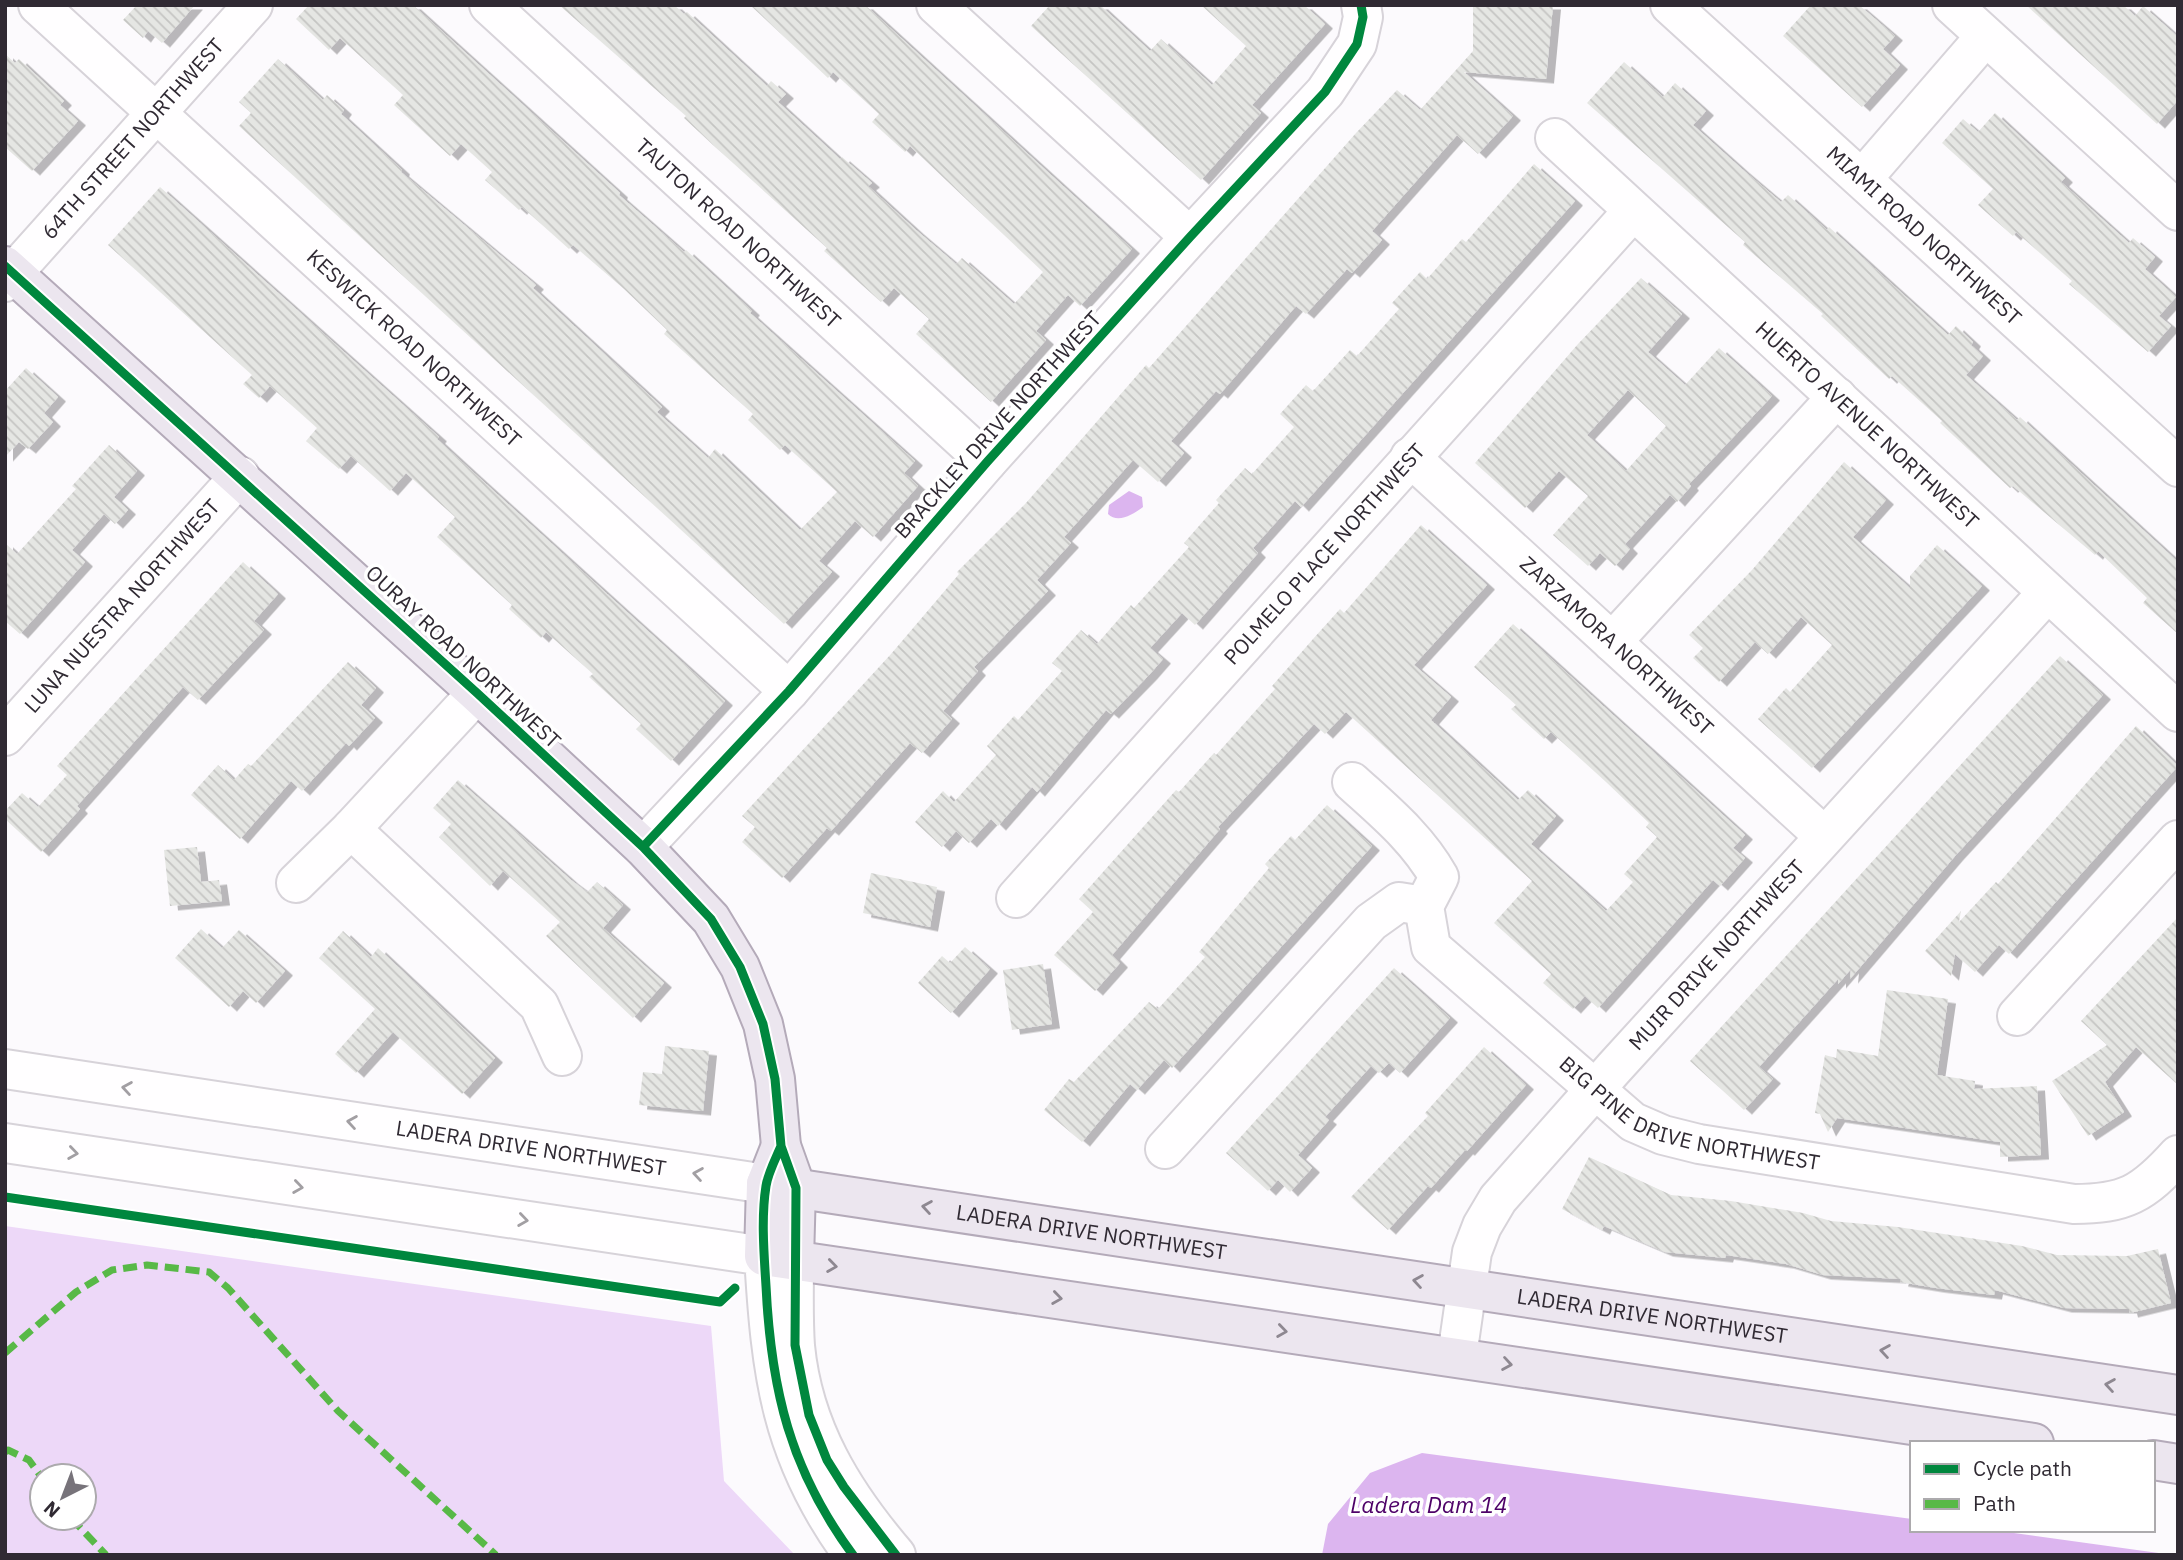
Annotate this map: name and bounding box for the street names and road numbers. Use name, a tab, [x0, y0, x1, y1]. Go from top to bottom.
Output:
street label: 64TH STREET NORTHWEST	[35, 32, 230, 245]
street label: TAUTON ROAD NORTHWEST	[630, 131, 847, 334]
street label: MIAMI ROAD NORTHWEST	[1821, 139, 2028, 331]
street label: KESWICK ROAD NORTHWEST	[301, 242, 528, 453]
street label: BRACKLEY DRIVE NORTHWEST	[888, 305, 1107, 544]
street label: HUERTO AVENUE NORTHWEST	[1750, 315, 1985, 535]
street label: POLMELO PLACE NORTHWEST	[1217, 437, 1431, 670]
street label: LUNA NUESTRA NORTHWEST	[18, 493, 226, 718]
street label: ZARZAMORA NORTHWEST	[1514, 550, 1720, 741]
street label: OURAY ROAD NORTHWEST	[360, 558, 567, 754]
street label: MUIR DRIVE NORTHWEST	[1622, 853, 1810, 1056]
street label: BIG PINE DRIVE NORTHWEST	[1554, 1049, 1822, 1176]
street label: LADERA DRIVE NORTHWEST	[394, 1113, 668, 1182]
street label: LADERA DRIVE NORTHWEST	[954, 1198, 1229, 1266]
street label: LADERA DRIVE NORTHWEST	[1515, 1281, 1789, 1349]

